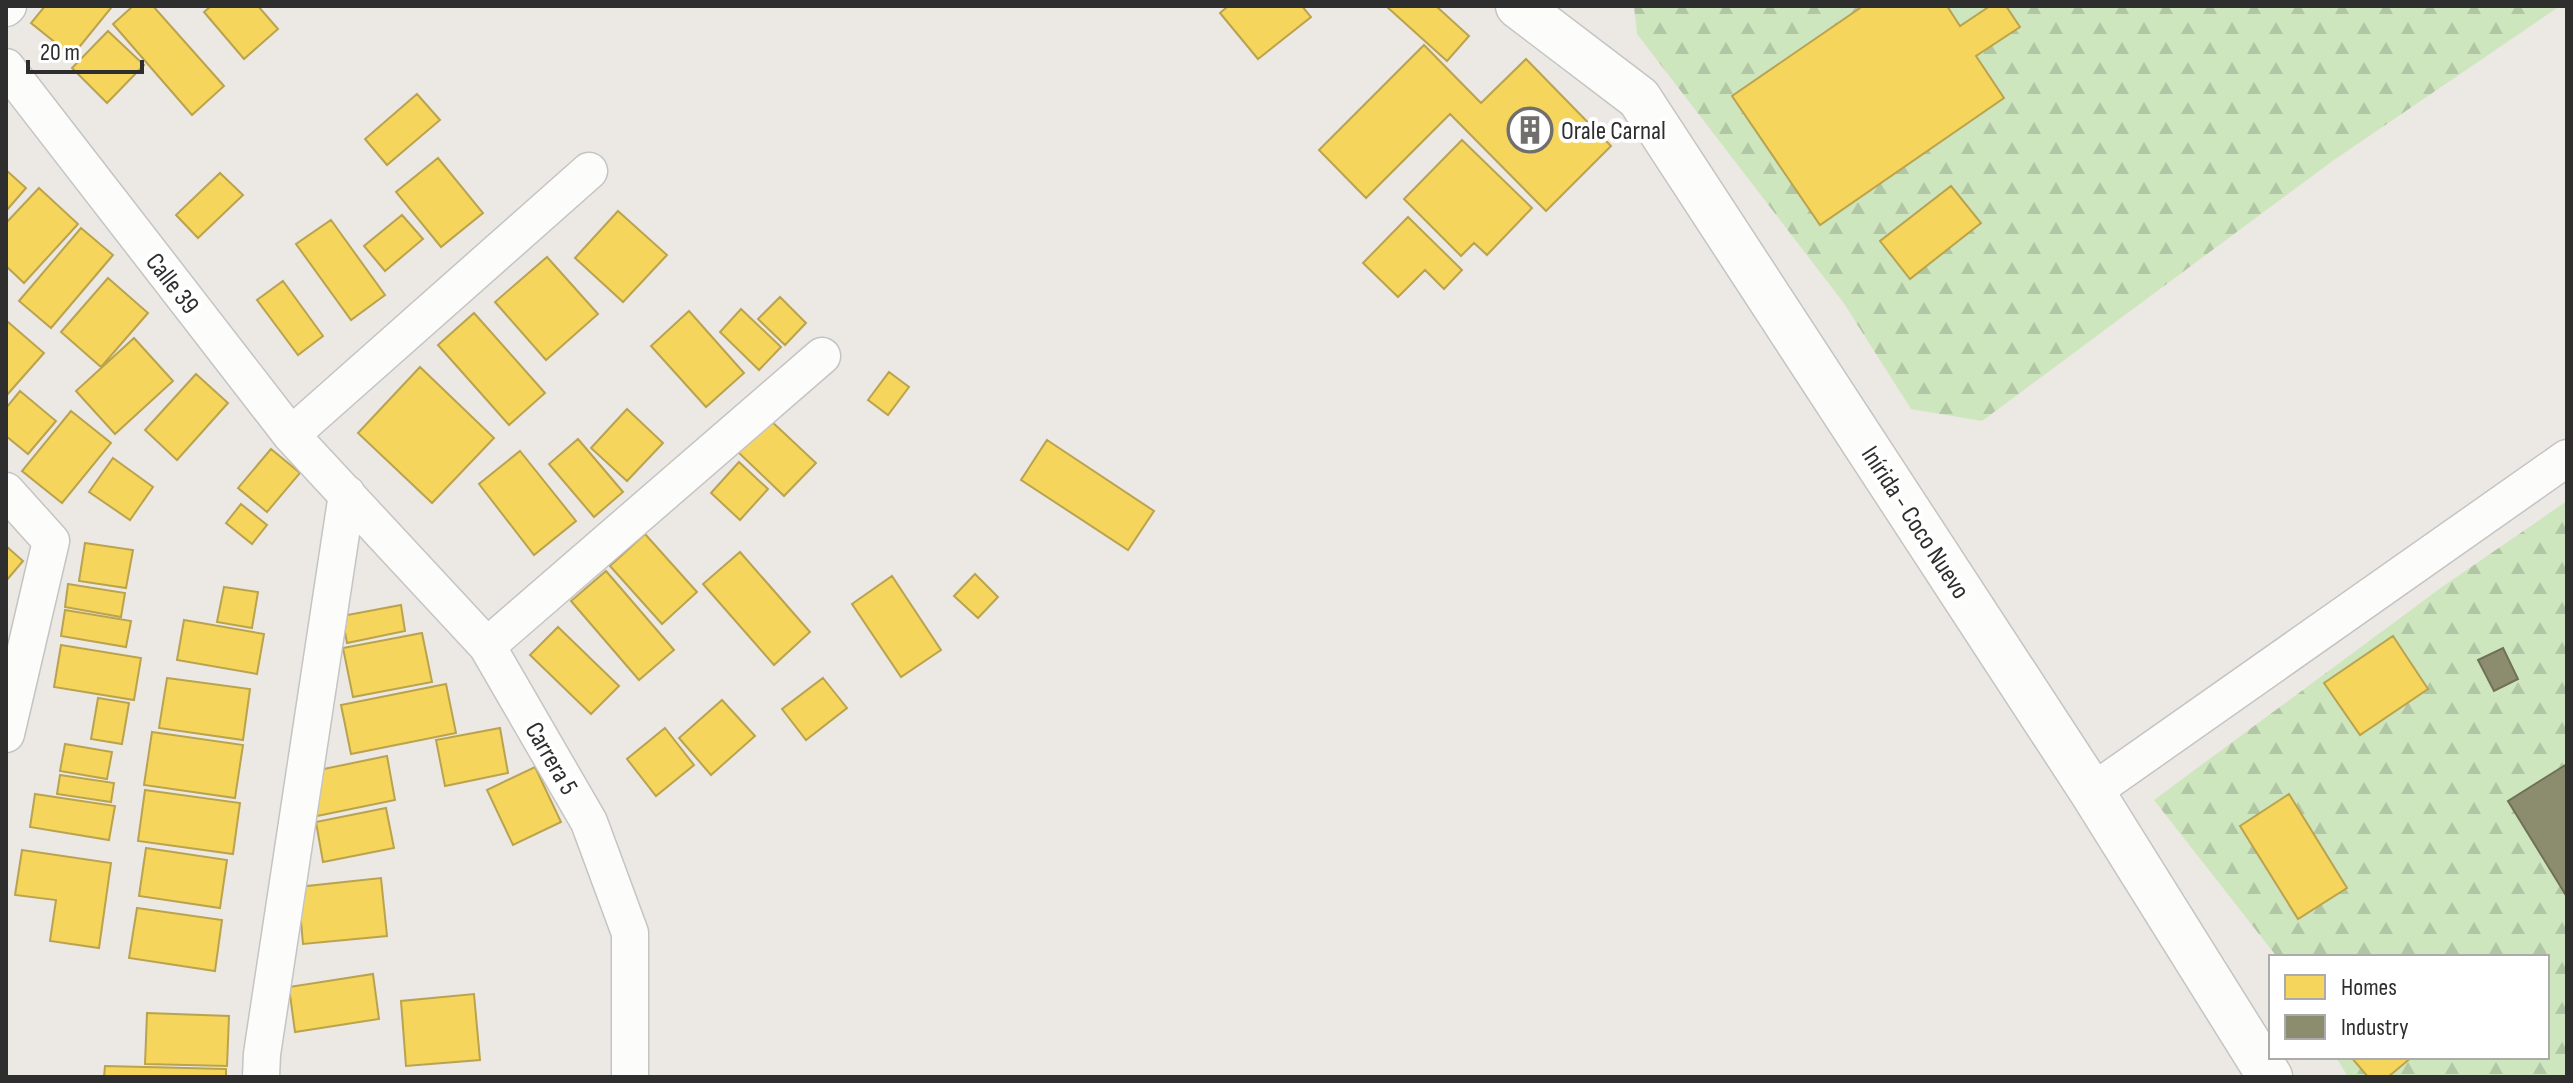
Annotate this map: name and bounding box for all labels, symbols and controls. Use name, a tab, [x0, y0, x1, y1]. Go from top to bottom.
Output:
scale bar	[28, 24, 142, 74]
text: 20 m	[40, 38, 80, 67]
building icon: Orale Carnal	[1506, 106, 1554, 154]
place label: Orale Carnal	[1561, 116, 1666, 147]
street label: Calle 39	[138, 247, 205, 321]
street label: Inírida - Coco Nuevo	[1854, 441, 1976, 605]
street label: Carrera 5	[518, 717, 584, 801]
legend	[2269, 955, 2549, 1059]
text: Homes	[2341, 973, 2397, 1002]
text: Industry	[2341, 1013, 2408, 1042]

